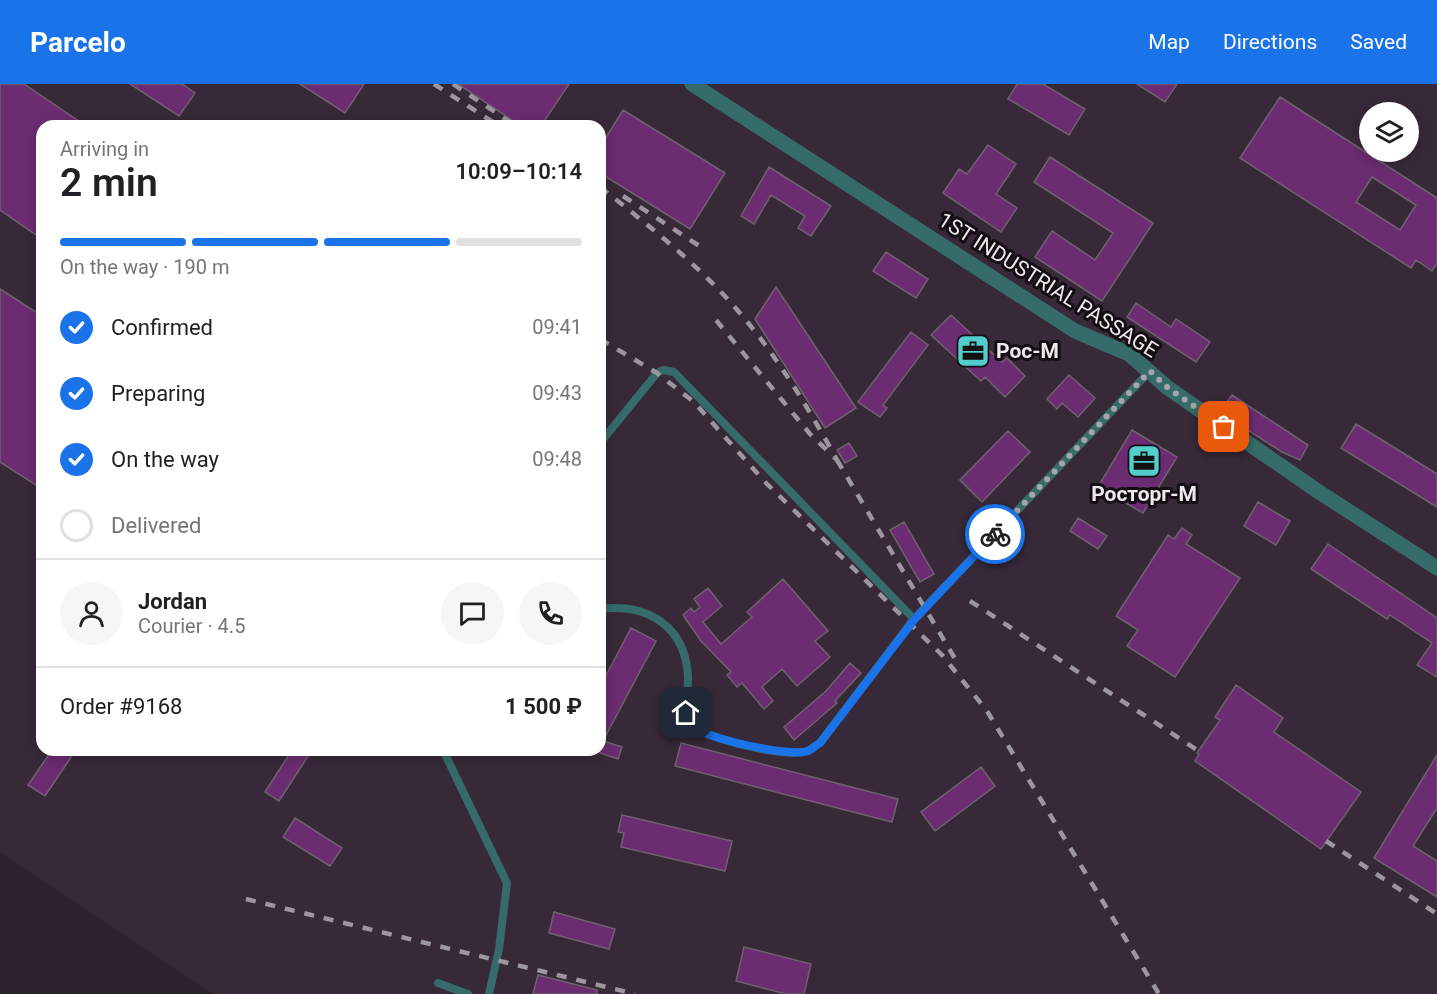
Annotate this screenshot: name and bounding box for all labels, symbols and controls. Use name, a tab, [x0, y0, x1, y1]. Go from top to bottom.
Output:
text: Parcelo	[30, 26, 126, 59]
text: Map	[1148, 30, 1190, 54]
text: Directions	[1223, 30, 1317, 54]
text: Saved	[1350, 30, 1407, 54]
map controls	[1359, 102, 1419, 162]
button: layers	[1359, 102, 1419, 162]
text: Arriving in	[60, 137, 149, 161]
text: 10:09–10:14	[455, 159, 582, 184]
text: 2 min	[60, 160, 158, 206]
street label: 1ST INDUSTRIAL PASSAGE	[934, 208, 1162, 363]
text: On the way · 190 m	[60, 255, 229, 279]
icon: check	[60, 311, 93, 344]
text: Confirmed	[111, 315, 213, 340]
text: 09:41	[532, 315, 582, 339]
office icon: Рос-М	[955, 333, 991, 369]
place label: Рос-М	[996, 339, 1059, 363]
icon: check	[60, 377, 93, 410]
text: Preparing	[111, 381, 205, 406]
text: 09:43	[532, 381, 582, 405]
pin	[1198, 401, 1249, 452]
icon: bag	[1207, 410, 1240, 443]
icon: check	[60, 443, 93, 476]
office icon: Росторг-М	[1126, 443, 1162, 479]
text: On the way	[111, 447, 219, 472]
text: 09:48	[532, 447, 582, 471]
place label: Росторг-М	[1091, 482, 1197, 506]
courier	[965, 504, 1025, 564]
text: Delivered	[111, 513, 201, 538]
icon: bike	[979, 518, 1012, 551]
button: person	[60, 582, 123, 645]
button: chat	[441, 582, 504, 645]
button: phone	[519, 582, 582, 645]
text: Jordan	[138, 589, 207, 614]
text: Courier · 4.5	[138, 614, 245, 638]
pin	[660, 687, 711, 738]
text: Order #9168	[60, 694, 182, 719]
text: 1 500 ₽	[505, 694, 582, 719]
icon: home	[669, 696, 702, 729]

